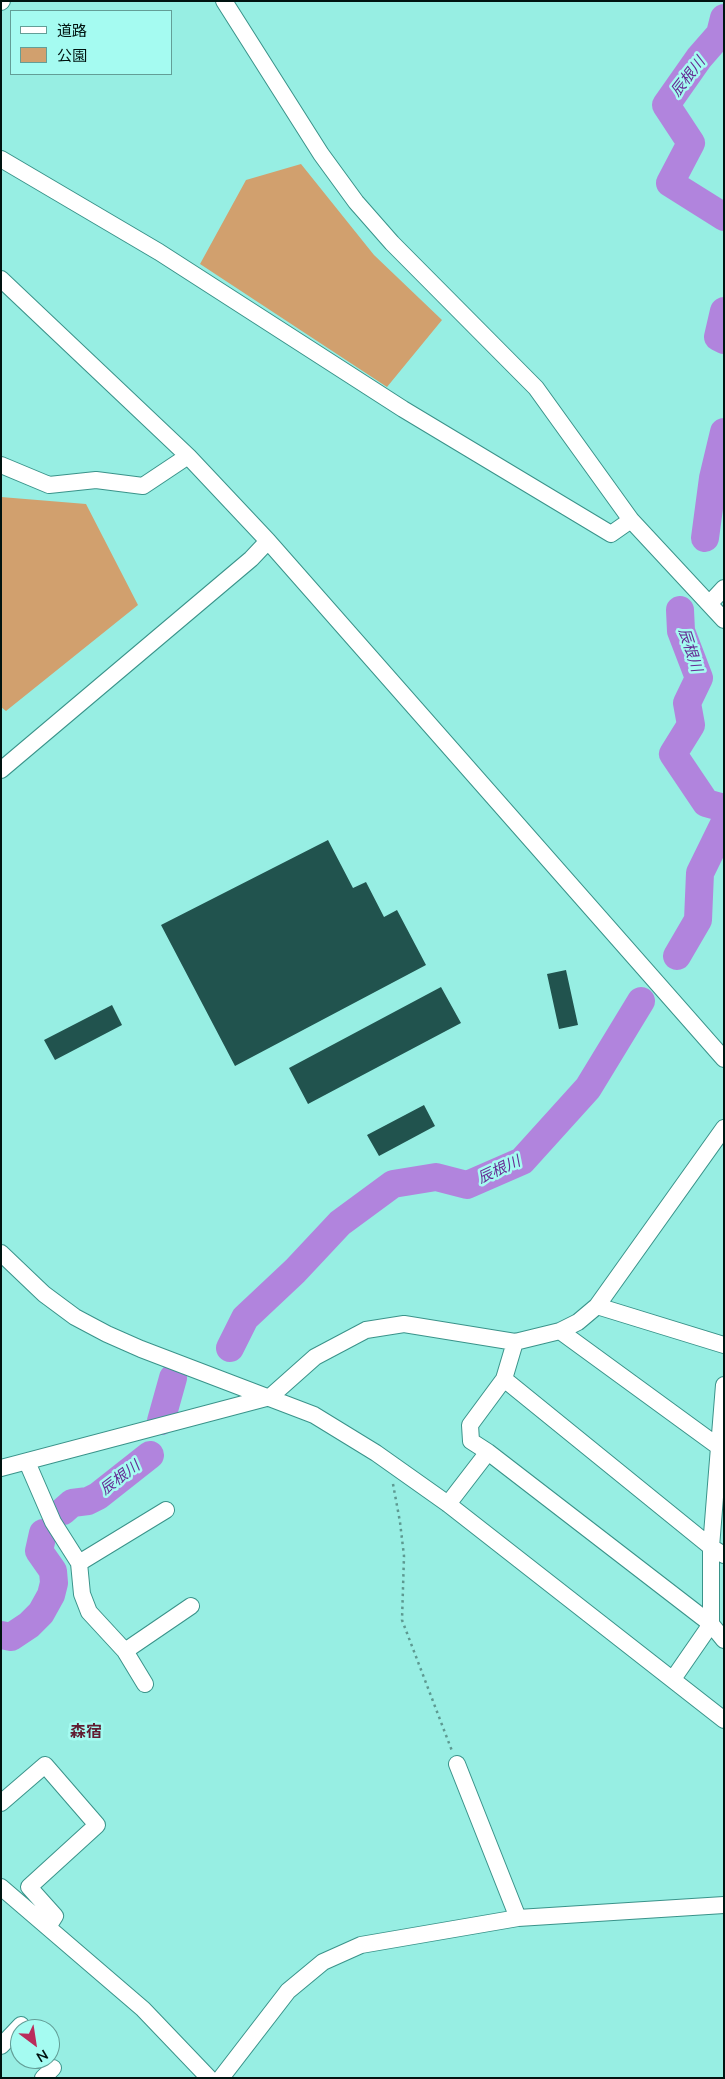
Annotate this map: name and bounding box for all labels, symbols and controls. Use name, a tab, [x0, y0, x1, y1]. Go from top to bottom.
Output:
legend	[10, 10, 172, 75]
text: 道路	[57, 21, 87, 40]
text: 公園	[57, 46, 87, 65]
water label: 辰根川	[667, 54, 709, 100]
water label: 辰根川	[674, 626, 706, 674]
water label: 辰根川	[475, 1152, 523, 1188]
water label: 辰根川	[97, 1457, 143, 1499]
district label: 森宿	[70, 1722, 102, 1742]
north arrow	[10, 2019, 60, 2069]
text: N	[33, 2046, 51, 2066]

